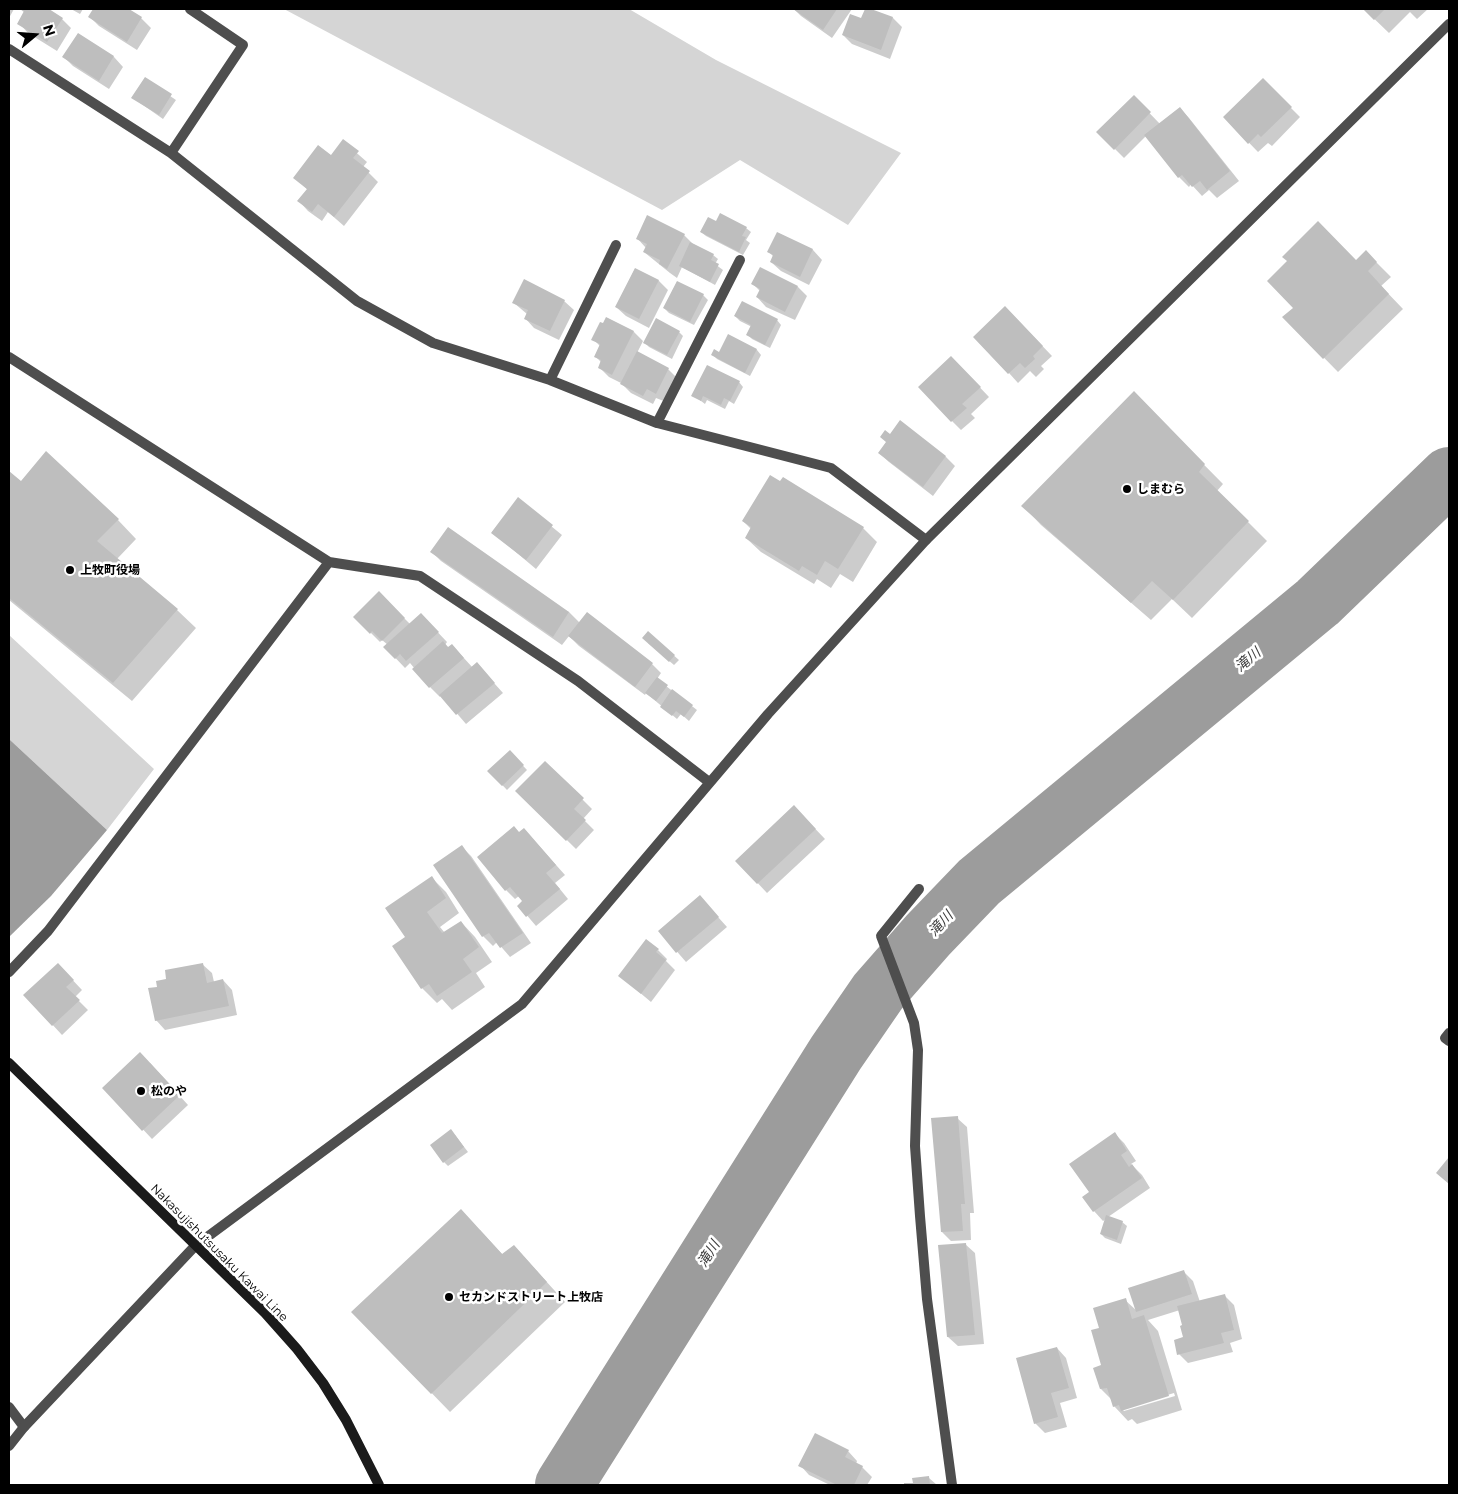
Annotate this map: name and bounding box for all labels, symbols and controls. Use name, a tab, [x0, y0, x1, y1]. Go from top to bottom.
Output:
north arrow	[10, 10, 60, 60]
text: N	[39, 22, 60, 39]
place label: しまむら	[1137, 482, 1185, 496]
marker: しまむら	[1121, 483, 1133, 495]
place label: 上牧町役場	[80, 563, 140, 577]
marker: 上牧町役場	[64, 564, 76, 576]
water label: 滝川	[1232, 645, 1264, 675]
water label: 滝川	[925, 908, 957, 940]
place label: 松のや	[151, 1084, 187, 1098]
marker: 松のや	[135, 1085, 147, 1097]
street label: Nakasujishutsusaku Kawai Line	[147, 1181, 291, 1325]
water label: 滝川	[694, 1238, 724, 1270]
place label: セカンドストリート上牧店	[459, 1290, 603, 1304]
marker: セカンドストリート上牧店	[443, 1291, 455, 1303]

